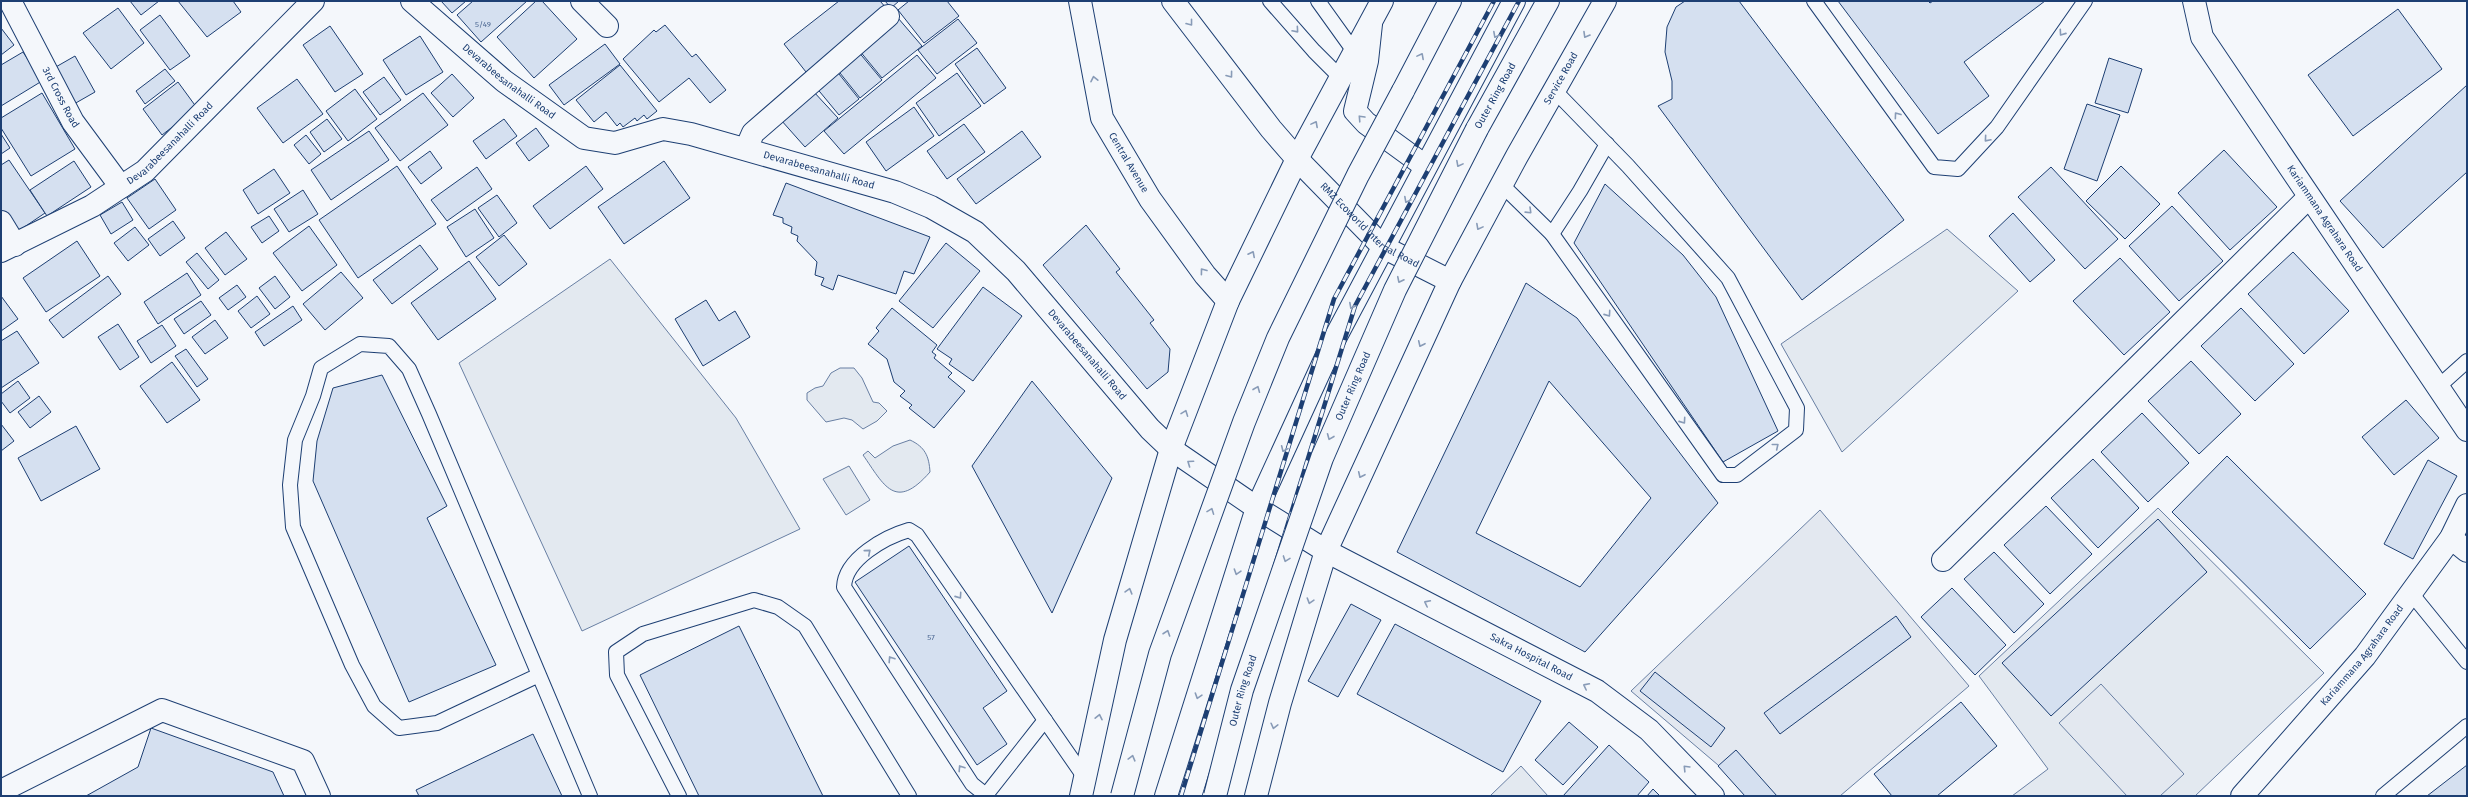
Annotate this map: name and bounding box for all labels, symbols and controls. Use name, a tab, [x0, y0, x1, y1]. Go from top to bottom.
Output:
one-way arrow	[1185, 18, 1192, 25]
house number: 5/49	[475, 20, 491, 29]
one-way arrow	[1291, 25, 1298, 33]
one-way arrow	[2059, 29, 2067, 36]
one-way arrow	[1493, 31, 1501, 38]
one-way arrow	[1584, 31, 1591, 38]
street label: Devarabeesanahalli Road	[460, 41, 558, 122]
street label: Service Road	[1541, 50, 1581, 107]
one-way arrow	[1417, 53, 1424, 60]
street label: Outer Ring Road	[1472, 61, 1519, 131]
street label: 3rd Cross Road	[40, 65, 81, 130]
one-way arrow	[1226, 71, 1233, 78]
one-way arrow	[1091, 76, 1099, 82]
street label: Devarabeesanahalli Road	[125, 100, 216, 187]
one-way arrow	[1895, 112, 1902, 119]
one-way arrow	[1358, 115, 1365, 122]
one-way arrow	[1310, 121, 1318, 128]
street label: Central Avenue	[1106, 130, 1151, 195]
one-way arrow	[1985, 134, 1992, 141]
street label: Devarabeesanahalli Road	[762, 149, 876, 192]
one-way arrow	[1456, 159, 1463, 167]
street label: Kariammana Agrahara Road	[2284, 163, 2365, 274]
street label: RMZ Ecoworld Internal Road	[1317, 180, 1421, 270]
one-way arrow	[1405, 196, 1412, 204]
one-way arrow	[1524, 206, 1532, 214]
one-way arrow	[1476, 223, 1483, 230]
one-way arrow	[1247, 251, 1255, 258]
one-way arrow	[1201, 269, 1208, 276]
one-way arrow	[1397, 275, 1405, 283]
one-way arrow	[1349, 302, 1356, 309]
street label: Devarabeesanahalli Road	[1045, 307, 1129, 402]
one-way arrow	[1603, 310, 1611, 317]
one-way arrow	[1418, 339, 1426, 347]
street label: Outer Ring Road	[1333, 350, 1373, 423]
one-way arrow	[1253, 386, 1261, 393]
one-way arrow	[1180, 409, 1188, 416]
one-way arrow	[1678, 416, 1685, 423]
one-way arrow	[1327, 433, 1335, 440]
one-way arrow	[1281, 444, 1289, 452]
one-way arrow	[1771, 444, 1778, 451]
one-way arrow	[1188, 461, 1195, 468]
one-way arrow	[1358, 470, 1366, 478]
one-way arrow	[1206, 507, 1214, 514]
one-way arrow	[864, 549, 871, 556]
one-way arrow	[1282, 555, 1290, 562]
one-way arrow	[1233, 569, 1242, 576]
one-way arrow	[1124, 588, 1133, 595]
one-way arrow	[954, 591, 961, 598]
one-way arrow	[1306, 598, 1315, 605]
one-way arrow	[1424, 600, 1431, 608]
street label: Kariammana Agrahara Road	[2318, 603, 2406, 708]
one-way arrow	[1162, 630, 1171, 637]
street label: Sakra Hospital Road	[1488, 631, 1575, 683]
house number: 57	[927, 633, 935, 642]
street label: Outer Ring Road	[1227, 653, 1260, 728]
one-way arrow	[888, 656, 895, 663]
one-way arrow	[1583, 683, 1590, 691]
one-way arrow	[1194, 693, 1203, 700]
one-way arrow	[1094, 714, 1103, 720]
one-way arrow	[1270, 723, 1278, 729]
one-way arrow	[1127, 755, 1136, 762]
one-way arrow	[959, 765, 966, 772]
one-way arrow	[1683, 765, 1691, 773]

